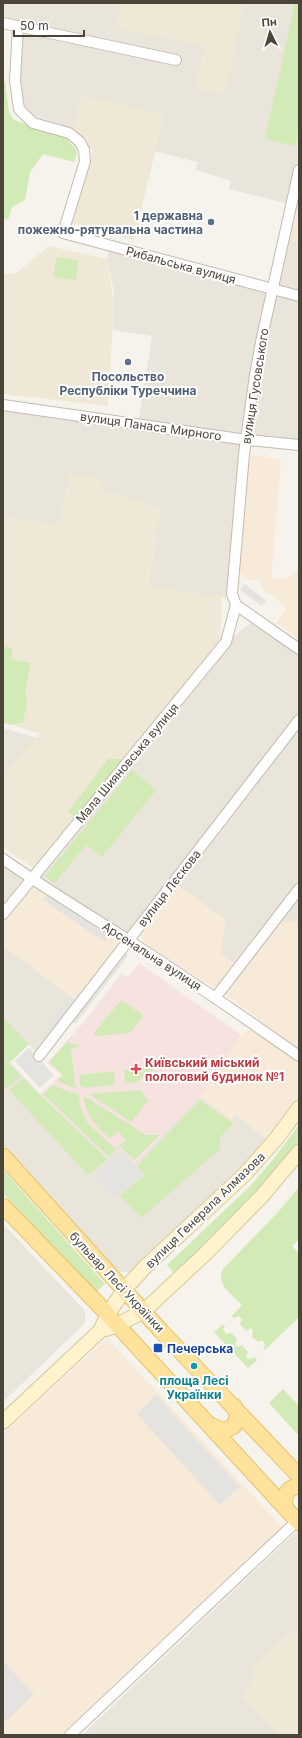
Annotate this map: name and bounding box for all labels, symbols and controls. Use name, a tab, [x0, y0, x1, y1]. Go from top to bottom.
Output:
scale bar	[14, 12, 84, 38]
north arrow	[250, 12, 290, 52]
text: Пн	[261, 14, 277, 30]
text: 50 m	[20, 18, 49, 33]
place label: 1 державна пожежно-рятувальна частина	[18, 208, 203, 237]
marker: 1 державна пожежно-рятувальна частина	[206, 217, 216, 227]
street label: Рибальська вулиця	[124, 243, 238, 287]
street label: вулиця Гусовського	[238, 327, 272, 445]
marker: Посольство Республіки Туреччина	[123, 357, 133, 367]
place label: Посольство Республіки Туреччина	[59, 369, 197, 398]
street label: вулиця Панаса Мирного	[79, 409, 223, 443]
street label: Мала Шияновська вулиця	[72, 700, 182, 826]
street label: вулиця Лєскова	[134, 846, 204, 930]
street label: Арсенальна вулиця	[100, 918, 204, 994]
place label: Київський міський пологовий будинок №1	[145, 1055, 284, 1084]
marker: Київський міський пологовий будинок №1	[130, 1063, 142, 1075]
street label: вулиця Генерала Алмазова	[142, 1149, 268, 1271]
street label: бульвар Лесі Українки	[66, 1229, 168, 1335]
place label: Печерська	[167, 1341, 233, 1356]
marker: Печерська	[152, 1342, 164, 1354]
marker: площа Лесі Українки	[189, 1361, 199, 1371]
place label: площа Лесі Українки	[160, 1373, 228, 1402]

